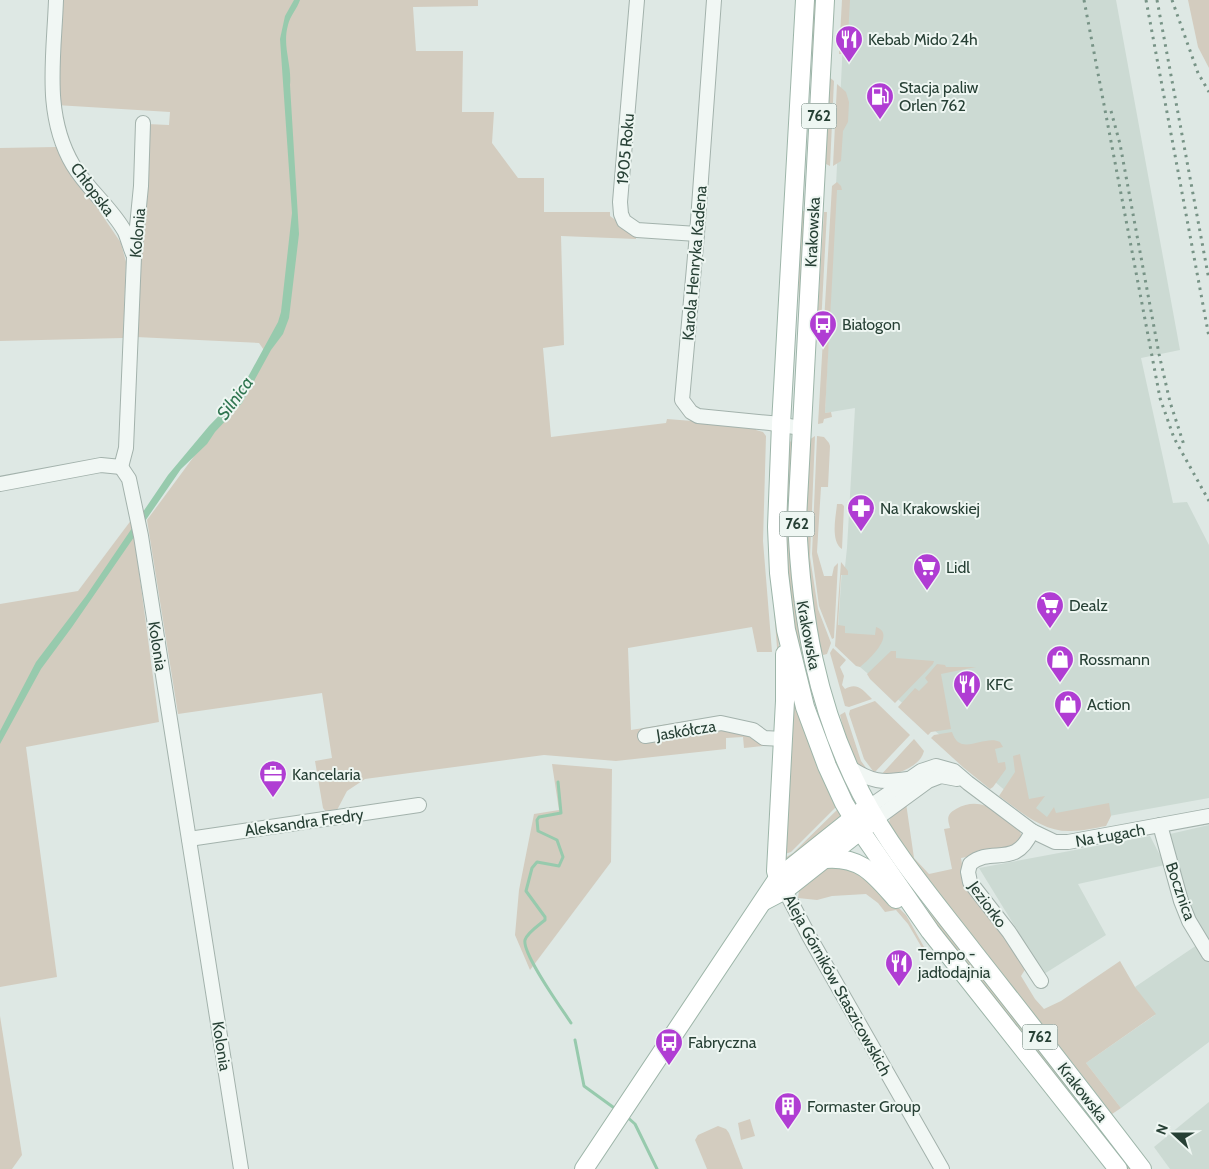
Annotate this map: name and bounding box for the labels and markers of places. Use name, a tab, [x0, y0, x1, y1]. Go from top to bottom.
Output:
restaurant icon: Kebab Mido 24h	[834, 24, 864, 63]
place label: Kebab Mido 24h	[868, 30, 978, 49]
place label: Stacja paliw Orlen 762	[899, 78, 979, 115]
fuel station icon: Stacja paliw Orlen 762	[865, 81, 895, 120]
bus stop icon: Białogon	[808, 309, 838, 348]
place label: Białogon	[842, 315, 901, 334]
pharmacy icon: Na Krakowskiej	[846, 493, 876, 532]
place label: Na Krakowskiej	[880, 499, 980, 518]
supermarket icon: Lidl	[912, 552, 942, 591]
place label: Lidl	[946, 558, 970, 577]
supermarket icon: Dealz	[1035, 590, 1065, 629]
place label: Dealz	[1069, 596, 1108, 615]
shop icon: Rossmann	[1045, 644, 1075, 683]
place label: Rossmann	[1079, 650, 1150, 669]
restaurant icon: KFC	[952, 669, 982, 708]
place label: KFC	[986, 675, 1013, 694]
shop icon: Action	[1053, 689, 1083, 728]
place label: Action	[1087, 695, 1131, 714]
office icon: Kancelaria	[258, 759, 288, 798]
place label: Kancelaria	[292, 765, 361, 784]
place label: Tempo - jadłodajnia	[917, 945, 991, 982]
restaurant icon: Tempo - jadłodajnia	[884, 948, 914, 987]
bus stop icon: Fabryczna	[654, 1027, 684, 1066]
place label: Fabryczna	[688, 1033, 757, 1052]
building icon: Formaster Group	[773, 1091, 803, 1130]
place label: Formaster Group	[807, 1097, 921, 1116]

